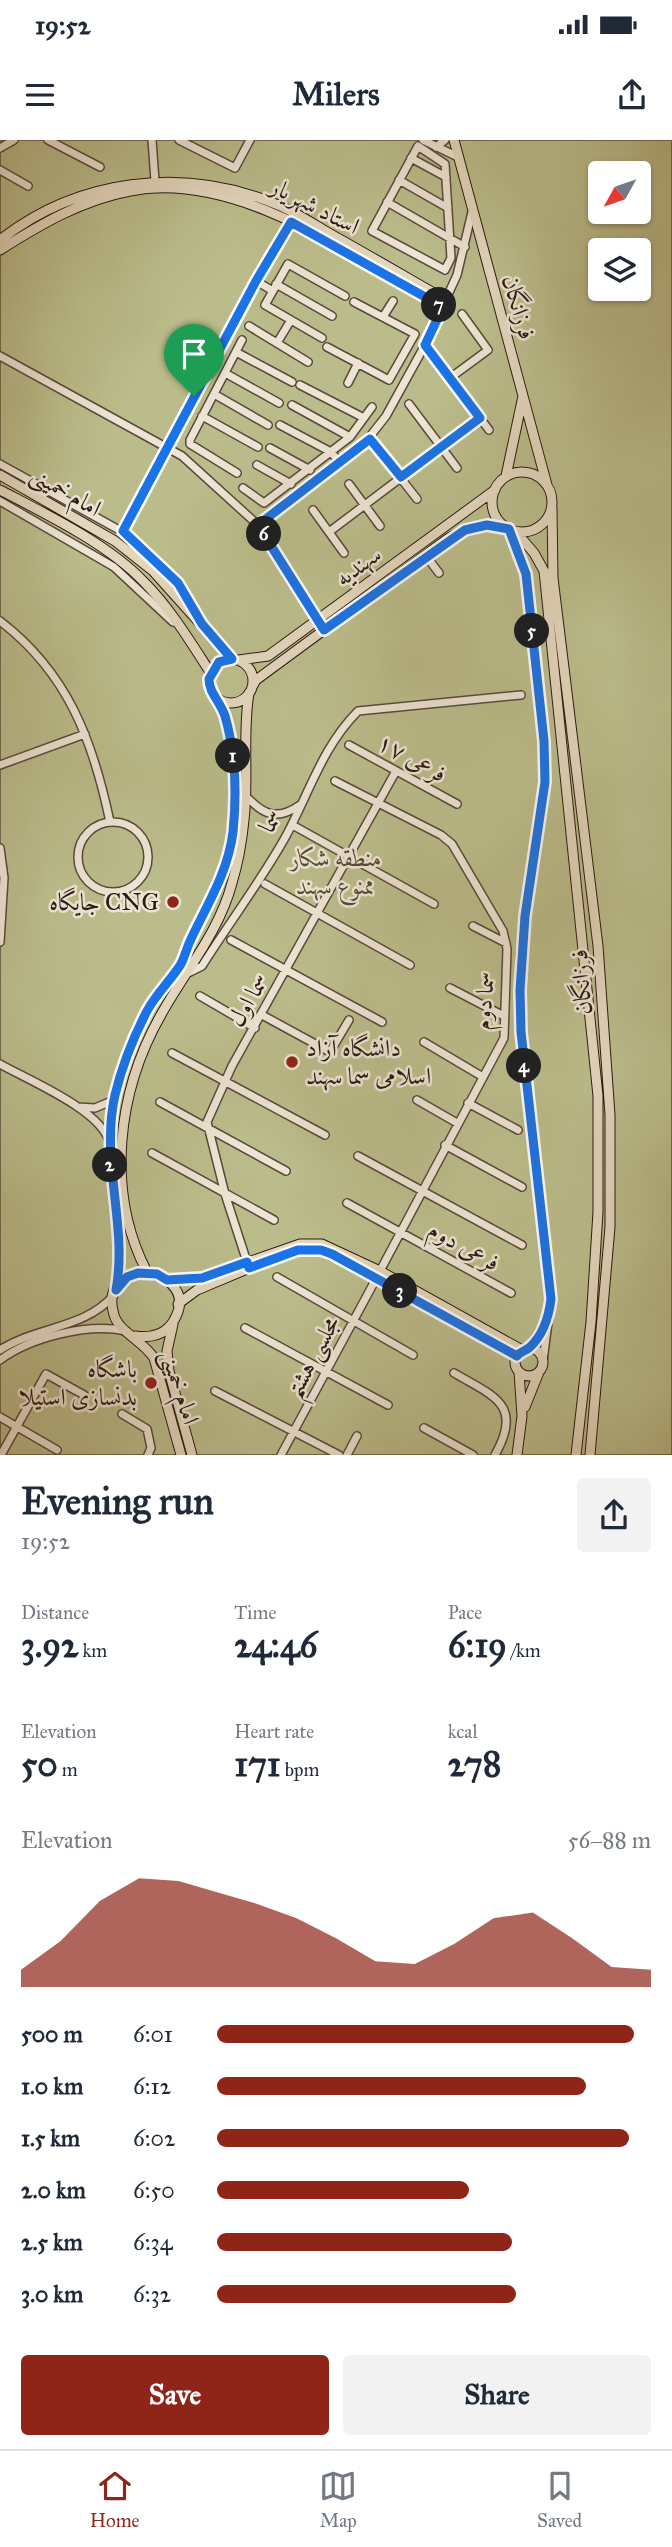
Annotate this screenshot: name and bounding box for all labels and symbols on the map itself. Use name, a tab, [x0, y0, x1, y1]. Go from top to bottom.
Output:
north arrow	[588, 161, 651, 224]
street label: استاد شهریار	[264, 170, 365, 241]
street label: فرزانگان	[496, 271, 542, 343]
pin: 7	[422, 288, 457, 322]
pin	[164, 324, 224, 396]
street label: امام خمینی	[22, 459, 107, 528]
pin: 6	[246, 516, 282, 552]
street label: سهندیه	[329, 539, 387, 593]
pin: 5	[514, 614, 550, 648]
street label: فرعی ۱۷	[372, 727, 452, 789]
pin: 1	[216, 738, 250, 774]
street label: سما	[252, 804, 288, 838]
park label: منطقه شکار ممنوع سهند	[288, 843, 382, 906]
place label: جایگاه CNG	[49, 887, 159, 917]
marker: جایگاه CNG	[165, 894, 181, 910]
street label: فرزانگان	[564, 948, 598, 1016]
street label: سما اول	[221, 968, 275, 1032]
street label: سما دوم	[467, 971, 507, 1032]
place label: دانشگاه آزاد اسلامی سما سهند	[306, 1033, 431, 1091]
pin: 4	[506, 1048, 542, 1084]
marker: دانشگاه آزاد اسلامی سما سهند	[284, 1054, 300, 1070]
pin: 2	[92, 1147, 128, 1182]
street label: فرعی دوم	[420, 1214, 505, 1283]
pin: 3	[382, 1274, 418, 1308]
street label: مجلسی هشتم	[278, 1310, 354, 1408]
street label: امام خمینی	[148, 1346, 206, 1430]
place label: باشگاه بدنسازی استیلا	[19, 1354, 137, 1412]
marker: باشگاه بدنسازی استیلا	[143, 1375, 159, 1391]

